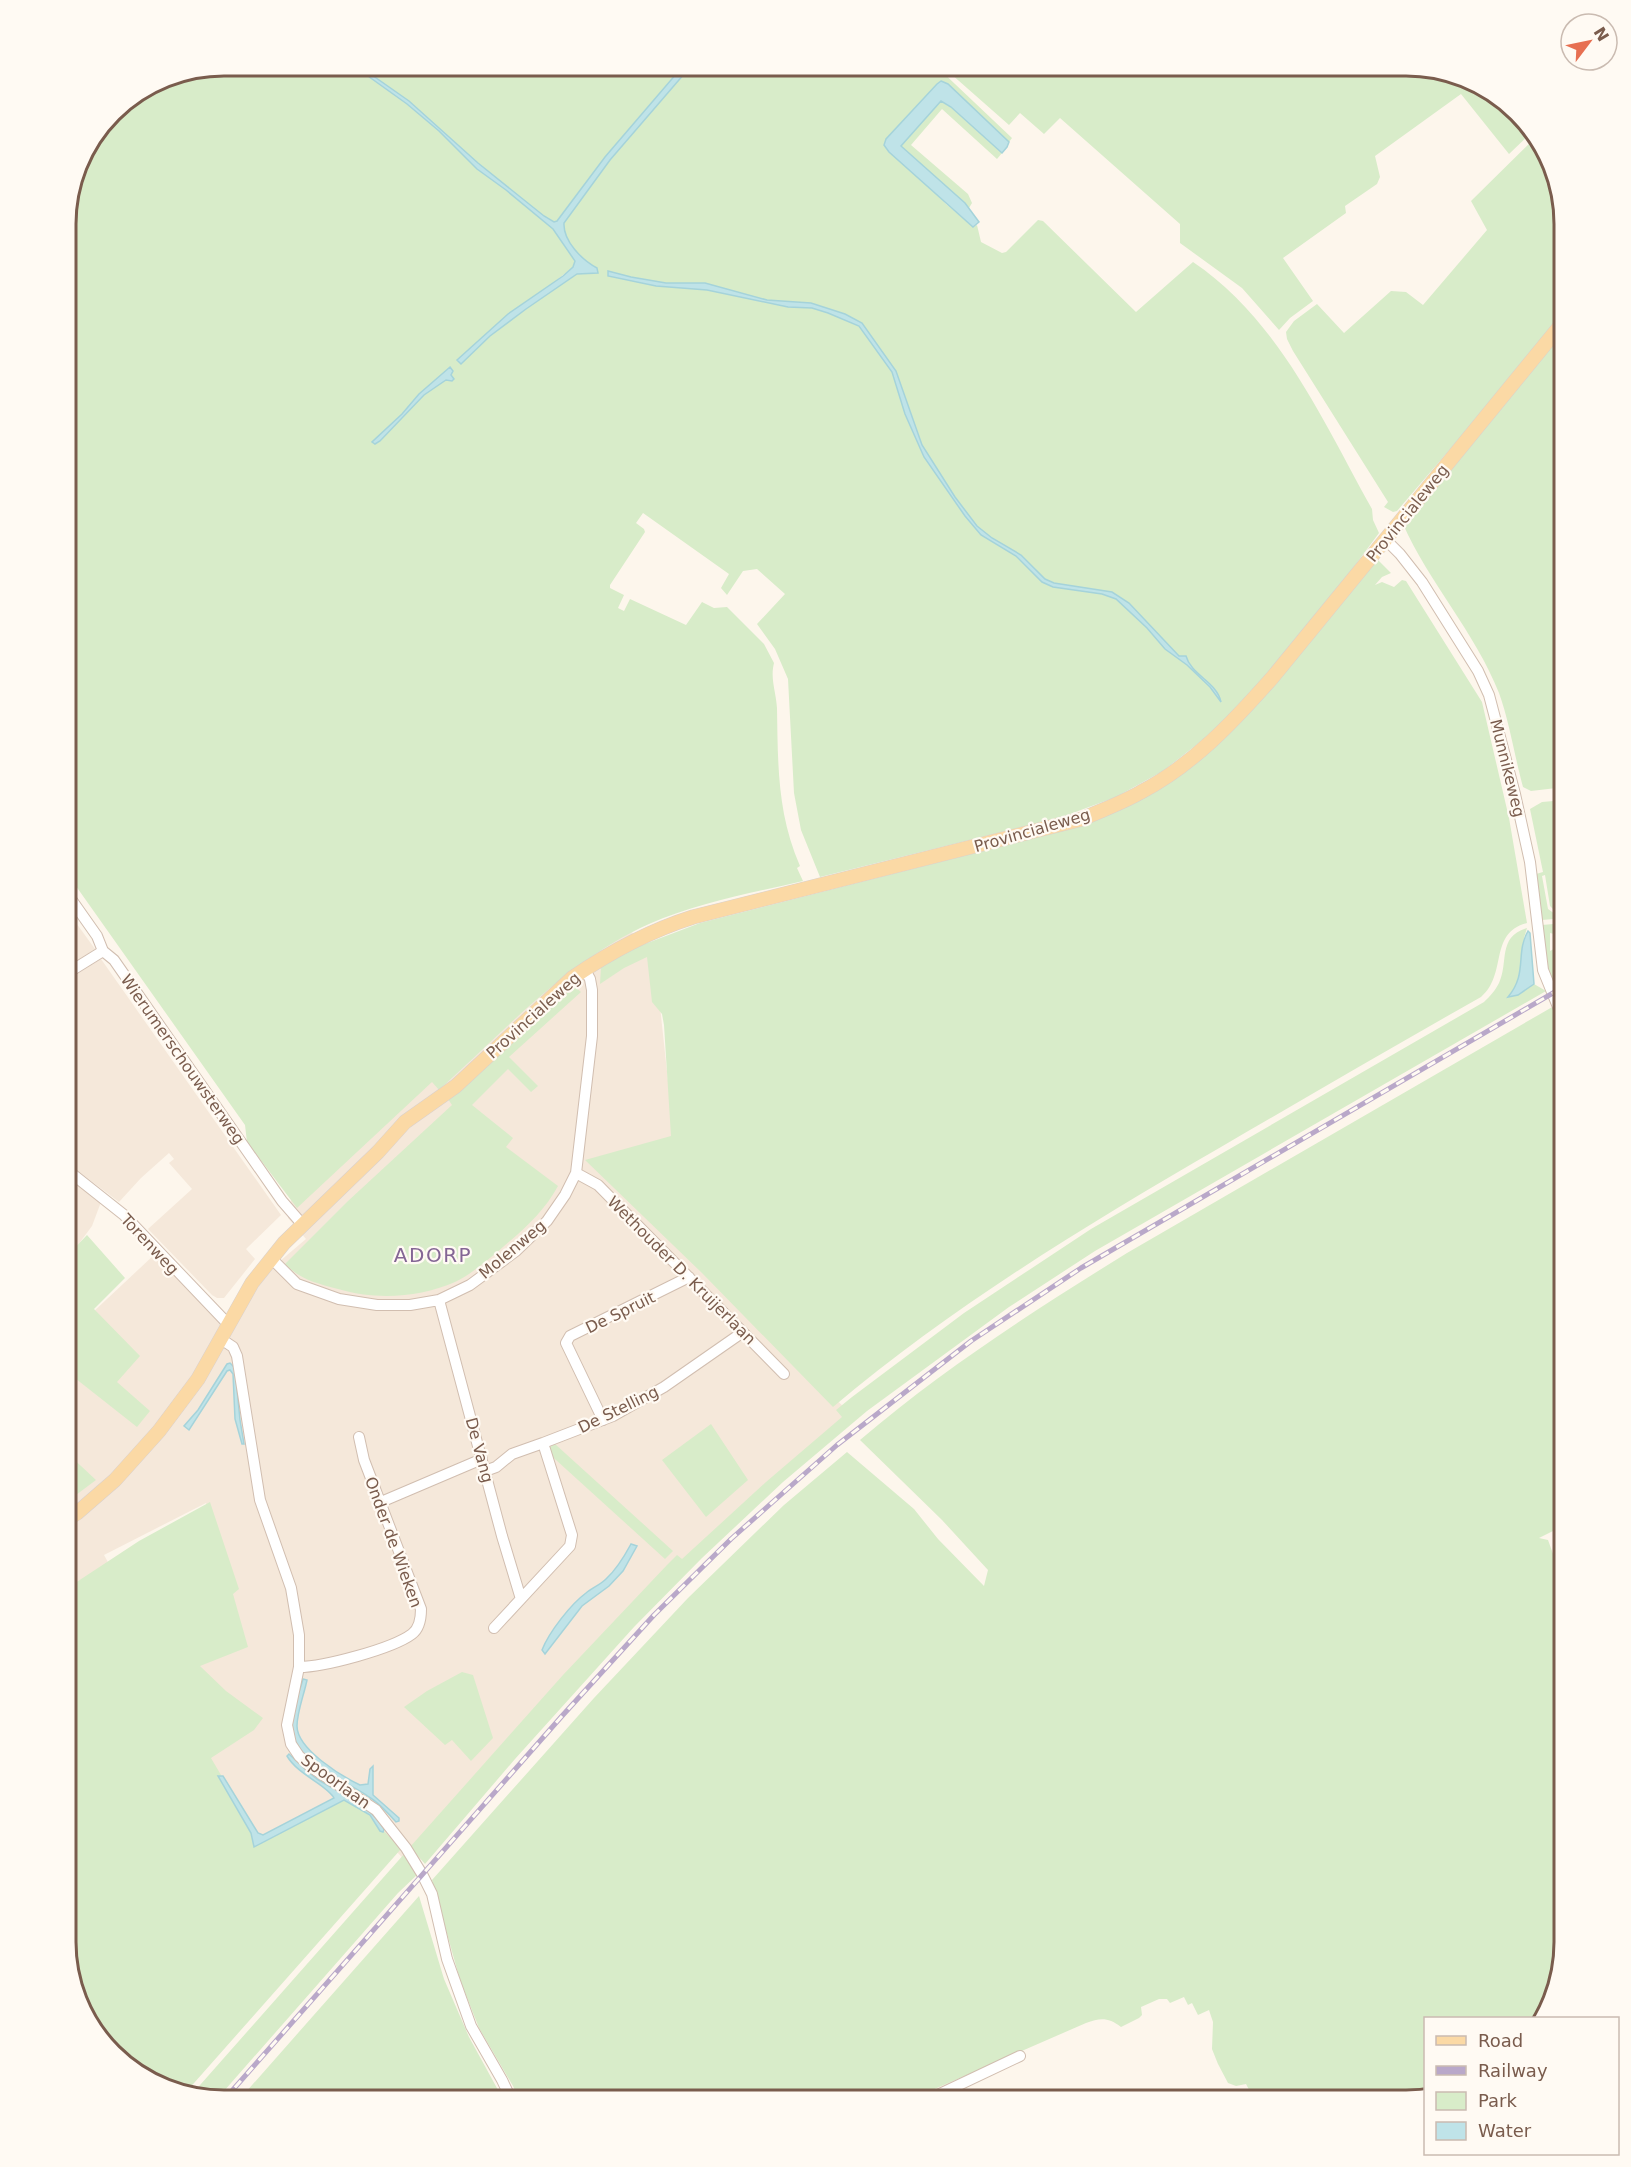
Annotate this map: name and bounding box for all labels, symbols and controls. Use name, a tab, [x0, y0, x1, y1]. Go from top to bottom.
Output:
north arrow	[1559, 12, 1619, 72]
text: N	[1590, 24, 1613, 45]
street label: Provincialeweg	[1362, 461, 1452, 566]
street label: Munnikeweg	[1486, 717, 1529, 819]
street label: Provincialeweg	[972, 805, 1092, 856]
street label: Provincialeweg	[482, 968, 584, 1063]
street label: Wierumerschouwsterweg	[117, 971, 249, 1148]
street label: Wethouder D. Kruijerlaan	[604, 1192, 760, 1348]
street label: Torenweg	[116, 1209, 183, 1279]
street label: Molenweg	[475, 1216, 549, 1283]
district label: ADORP	[394, 1243, 472, 1267]
street label: De Spruit	[582, 1287, 658, 1337]
street label: De Stelling	[575, 1382, 662, 1437]
street label: De Vang	[462, 1415, 497, 1485]
street label: Onder de Wieken	[361, 1474, 426, 1610]
street label: Spoorlaan	[297, 1750, 374, 1813]
legend	[1424, 2017, 1619, 2155]
text: Road	[1478, 2030, 1523, 2051]
text: Railway	[1478, 2060, 1548, 2081]
text: Park	[1478, 2090, 1517, 2111]
text: Water	[1478, 2120, 1532, 2141]

